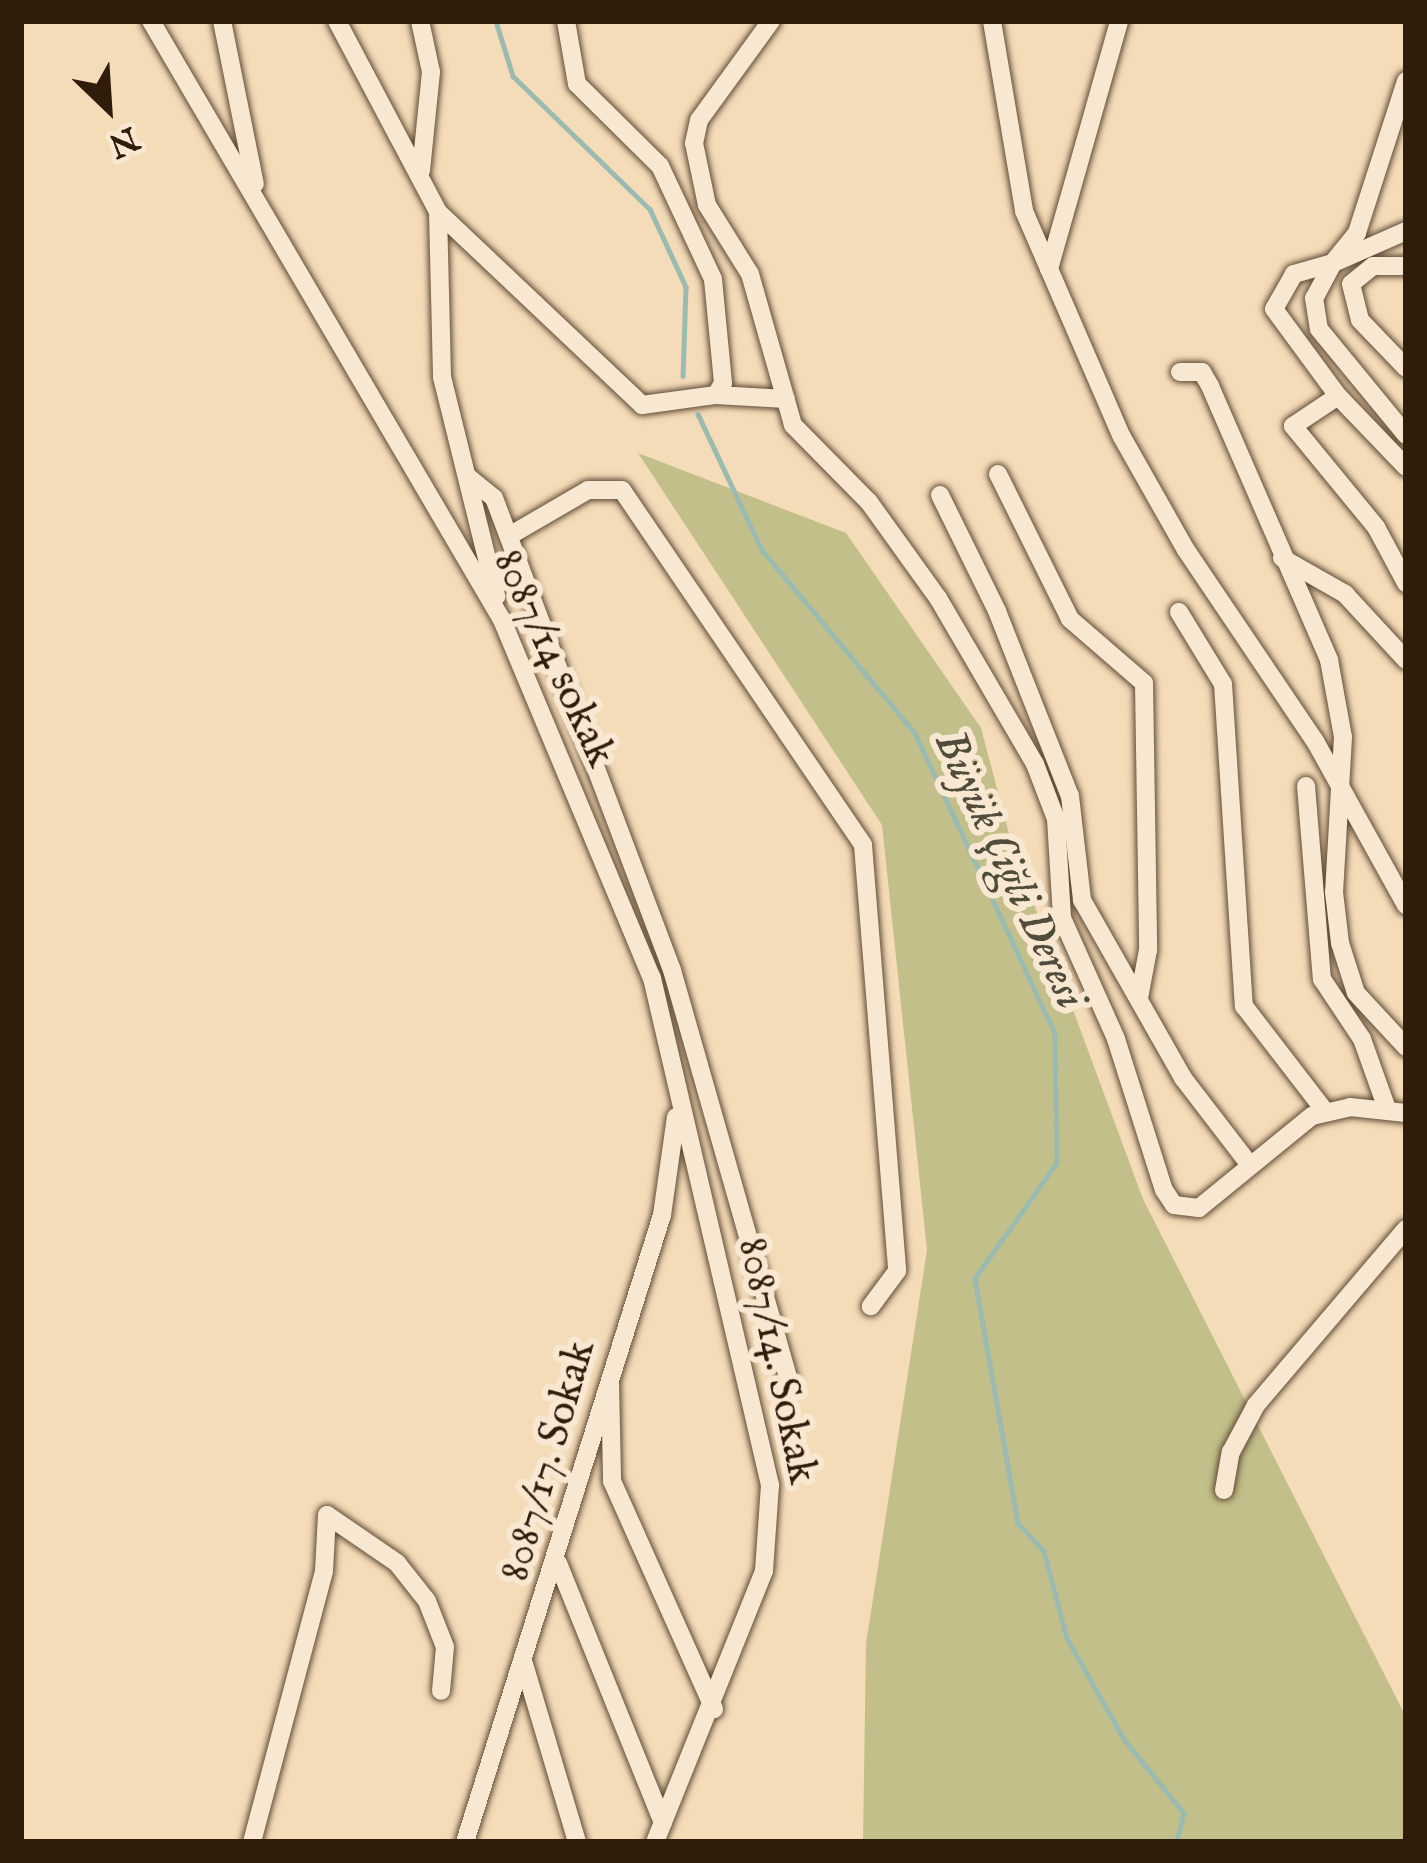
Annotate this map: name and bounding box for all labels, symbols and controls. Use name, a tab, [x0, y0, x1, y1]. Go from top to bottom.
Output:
north arrow	[48, 48, 168, 168]
text: N	[101, 116, 145, 166]
street label: 8087/14 sokak	[481, 543, 625, 775]
water label: Büyük Çiğli Deresi	[921, 722, 1097, 1018]
street label: 8087/14. Sokak	[725, 1234, 827, 1488]
street label: 8087/17. Sokak	[491, 1335, 607, 1587]

